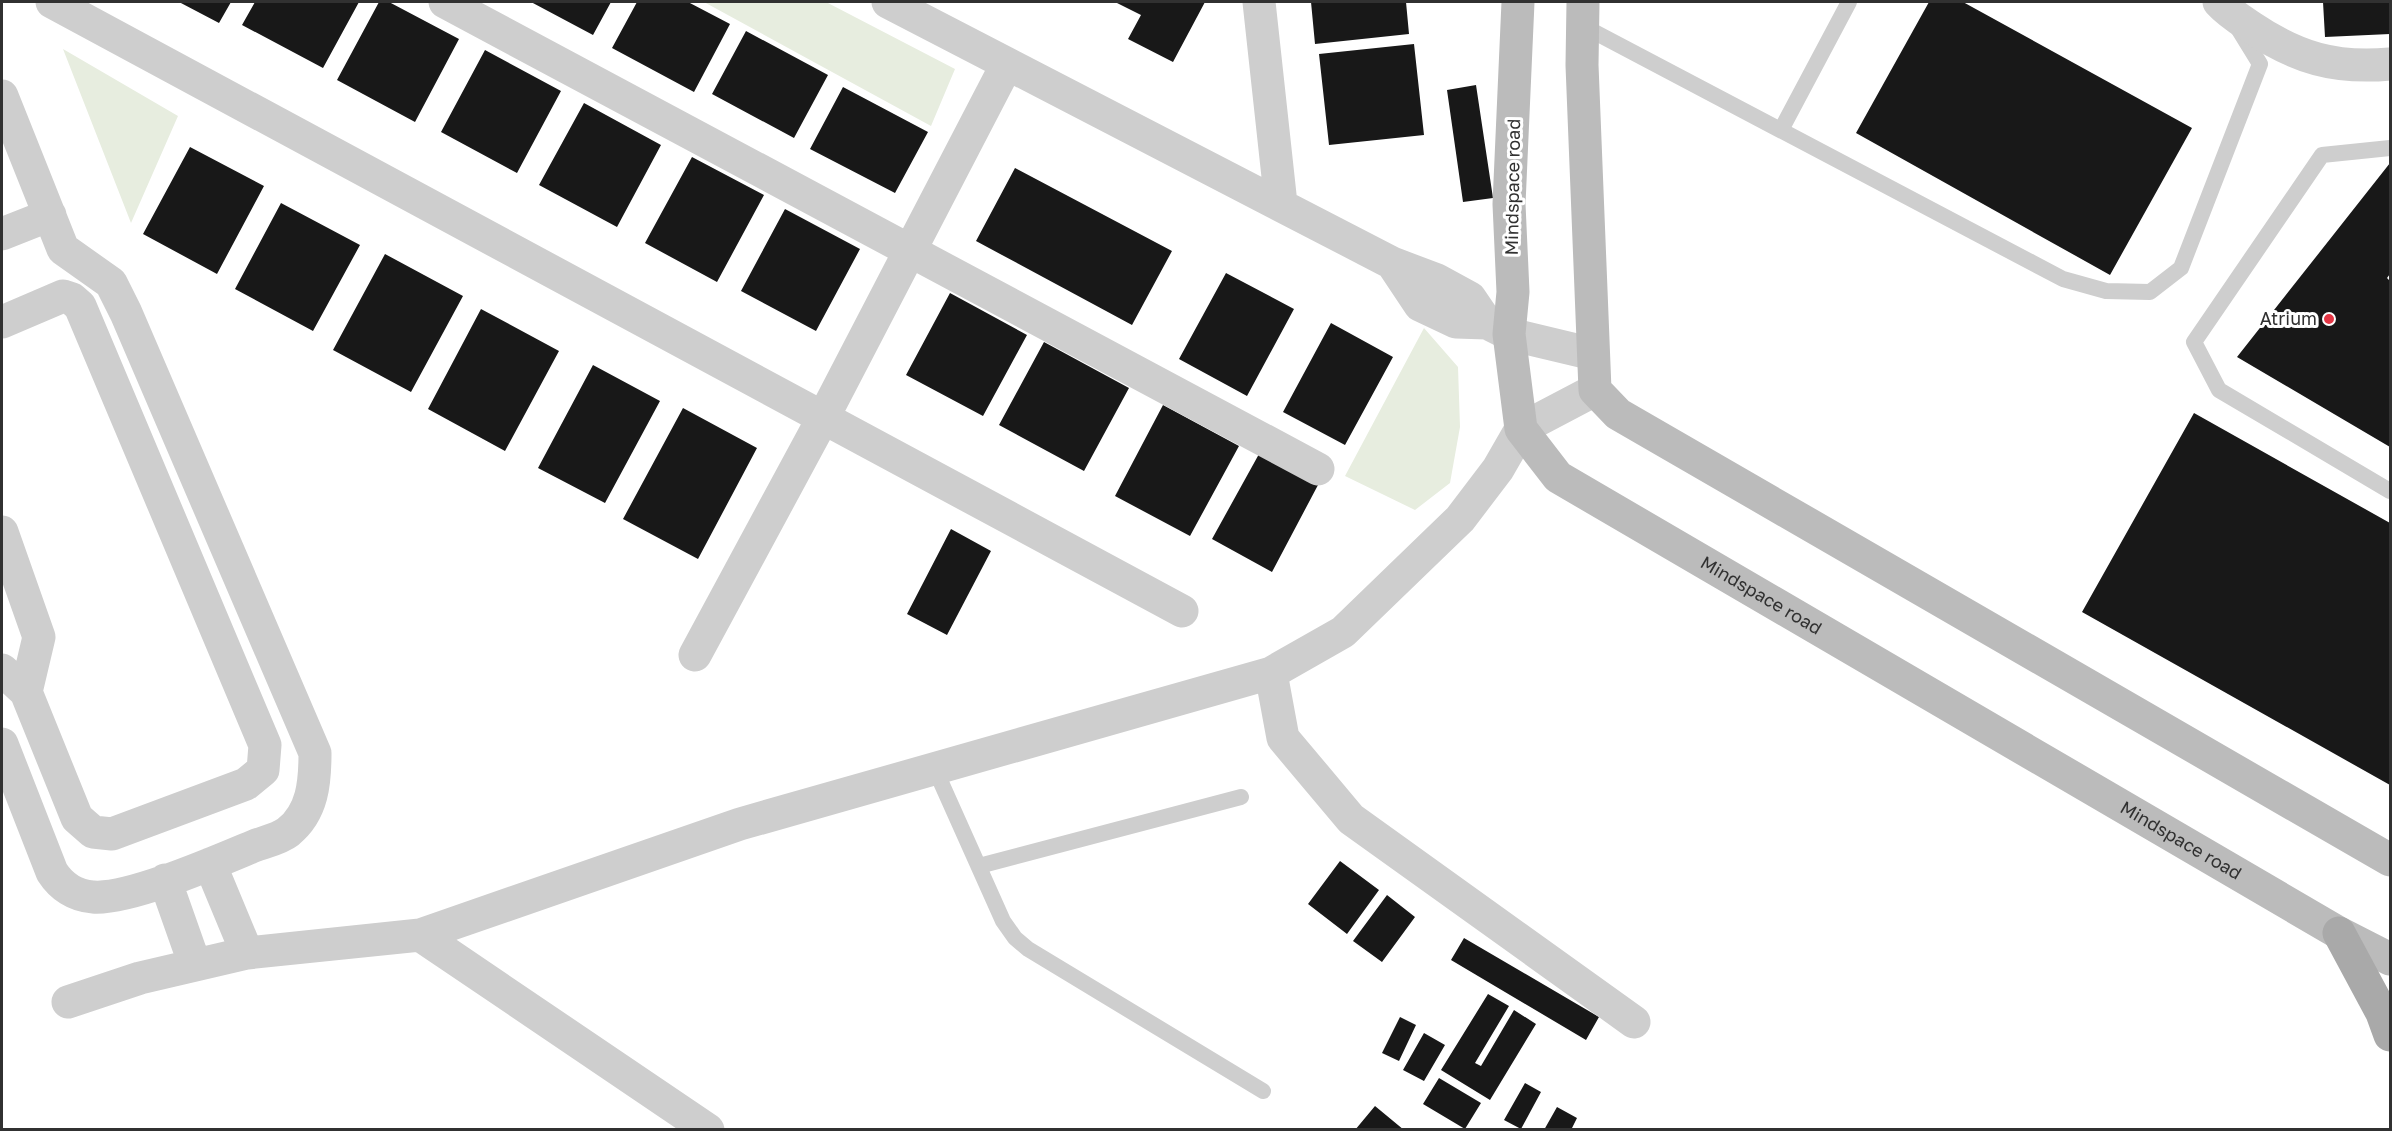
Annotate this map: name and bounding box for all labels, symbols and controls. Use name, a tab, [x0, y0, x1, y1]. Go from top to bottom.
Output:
street label: Mindspace road	[1500, 118, 1524, 256]
place label: Atrium	[2260, 307, 2317, 329]
marker: Atrium	[2322, 312, 2336, 326]
street label: Mindspace road	[1697, 551, 1826, 639]
street label: Mindspace road	[2117, 796, 2246, 884]

